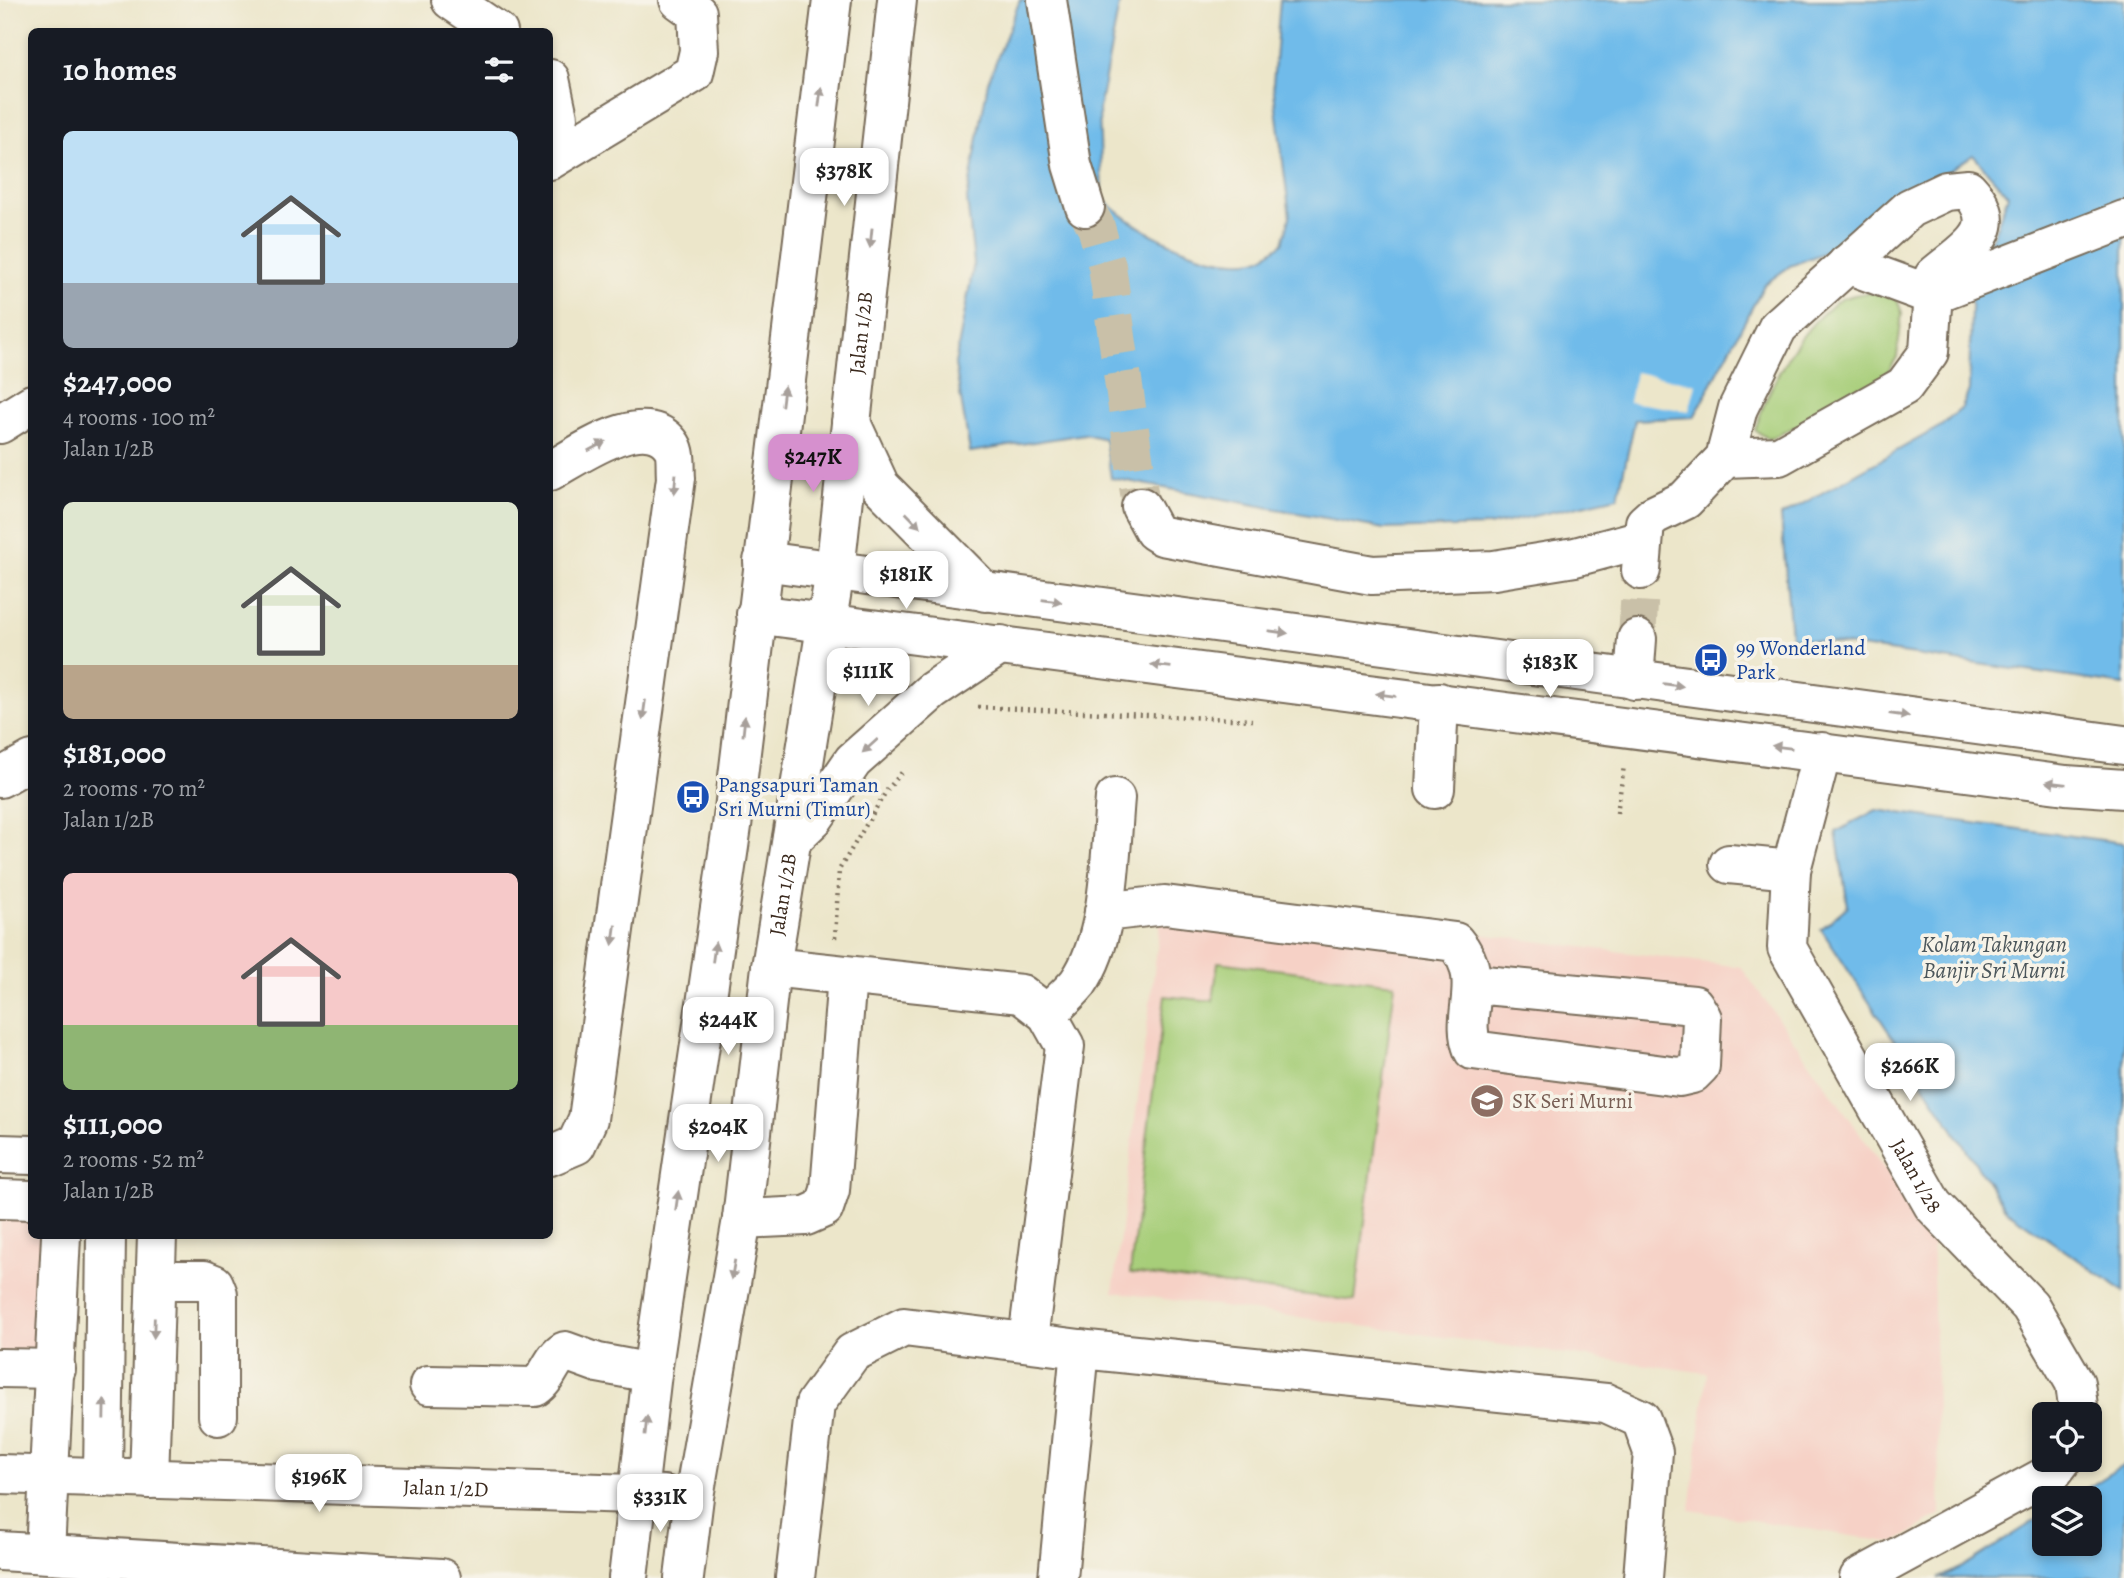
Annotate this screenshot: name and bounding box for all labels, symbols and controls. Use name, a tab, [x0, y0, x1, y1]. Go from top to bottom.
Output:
text: 10 homes	[63, 50, 177, 90]
icon: filters	[480, 51, 518, 89]
one-way arrow	[815, 86, 826, 108]
pin: $378K	[795, 148, 893, 208]
text: $378K	[816, 155, 872, 186]
icon: home	[228, 177, 354, 303]
one-way arrow	[865, 228, 876, 250]
street label: Jalan 1/2B	[842, 290, 879, 376]
text: $247,000	[63, 362, 172, 402]
one-way arrow	[778, 385, 789, 407]
text: 4 rooms · 100 m²	[63, 402, 215, 433]
text: Jalan 1/2B	[63, 433, 154, 464]
pin: $247K	[764, 434, 862, 494]
one-way arrow	[587, 440, 607, 452]
text: $247K	[784, 441, 842, 472]
one-way arrow	[669, 474, 680, 496]
one-way arrow	[904, 512, 921, 529]
icon: home	[228, 548, 354, 674]
pin: $181K	[857, 552, 955, 611]
text: $181K	[879, 558, 933, 589]
one-way arrow	[1041, 595, 1063, 606]
one-way arrow	[1267, 626, 1289, 637]
place label: 99 Wonderland Park	[1736, 634, 1866, 686]
pin: $183K	[1501, 640, 1599, 699]
bus stop icon: 99 Wonderland Park	[1692, 641, 1730, 679]
text: $183K	[1523, 646, 1578, 677]
pin: $111K	[819, 648, 917, 708]
text: $111K	[843, 655, 893, 686]
one-way arrow	[1150, 660, 1172, 671]
one-way arrow	[1662, 680, 1684, 691]
one-way arrow	[1375, 689, 1397, 700]
one-way arrow	[639, 699, 650, 721]
one-way arrow	[1888, 710, 1910, 721]
one-way arrow	[738, 715, 749, 737]
text: $181,000	[63, 733, 166, 773]
one-way arrow	[861, 738, 878, 753]
one-way arrow	[1771, 742, 1793, 753]
place label: Pangsapuri Taman Sri Murni (Timur)	[718, 771, 879, 823]
text: 2 rooms · 70 m²	[63, 773, 205, 804]
bus stop icon: Pangsapuri Taman Sri Murni (Timur)	[674, 778, 712, 816]
one-way arrow	[2045, 778, 2067, 789]
text: Jalan 1/2B	[63, 804, 154, 835]
street label: Jalan 1/2B	[762, 851, 803, 938]
icon: home	[228, 919, 354, 1045]
one-way arrow	[608, 924, 619, 946]
water label: Kolam Takungan Banjir Sri Murni	[1921, 929, 2067, 986]
one-way arrow	[708, 941, 719, 963]
pin: $244K	[679, 998, 777, 1057]
text: $244K	[699, 1004, 757, 1035]
pin: $266K	[1861, 1044, 1959, 1103]
text: $266K	[1881, 1050, 1939, 1081]
school or university icon: SK Seri Murni	[1468, 1082, 1506, 1120]
place label: SK Seri Murni	[1512, 1087, 1633, 1115]
text: $111,000	[63, 1104, 163, 1144]
pin: $204K	[669, 1104, 767, 1164]
text: $204K	[688, 1111, 748, 1142]
street label: Jalan 1/28	[1884, 1134, 1948, 1220]
text: 2 rooms · 52 m²	[63, 1144, 204, 1175]
text: Jalan 1/2B	[63, 1175, 154, 1206]
one-way arrow	[672, 1190, 683, 1212]
one-way arrow	[727, 1259, 738, 1281]
one-way arrow	[148, 1317, 160, 1339]
one-way arrow	[98, 1398, 110, 1420]
map controls	[2032, 1402, 2102, 1556]
button: locate	[2032, 1402, 2102, 1472]
one-way arrow	[641, 1415, 652, 1437]
pin: $196K	[270, 1454, 368, 1514]
text: $196K	[291, 1461, 347, 1492]
street label: Jalan 1/2D	[403, 1473, 489, 1503]
pin: $331K	[611, 1474, 709, 1534]
text: $331K	[633, 1481, 687, 1512]
button: layers	[2032, 1486, 2102, 1556]

